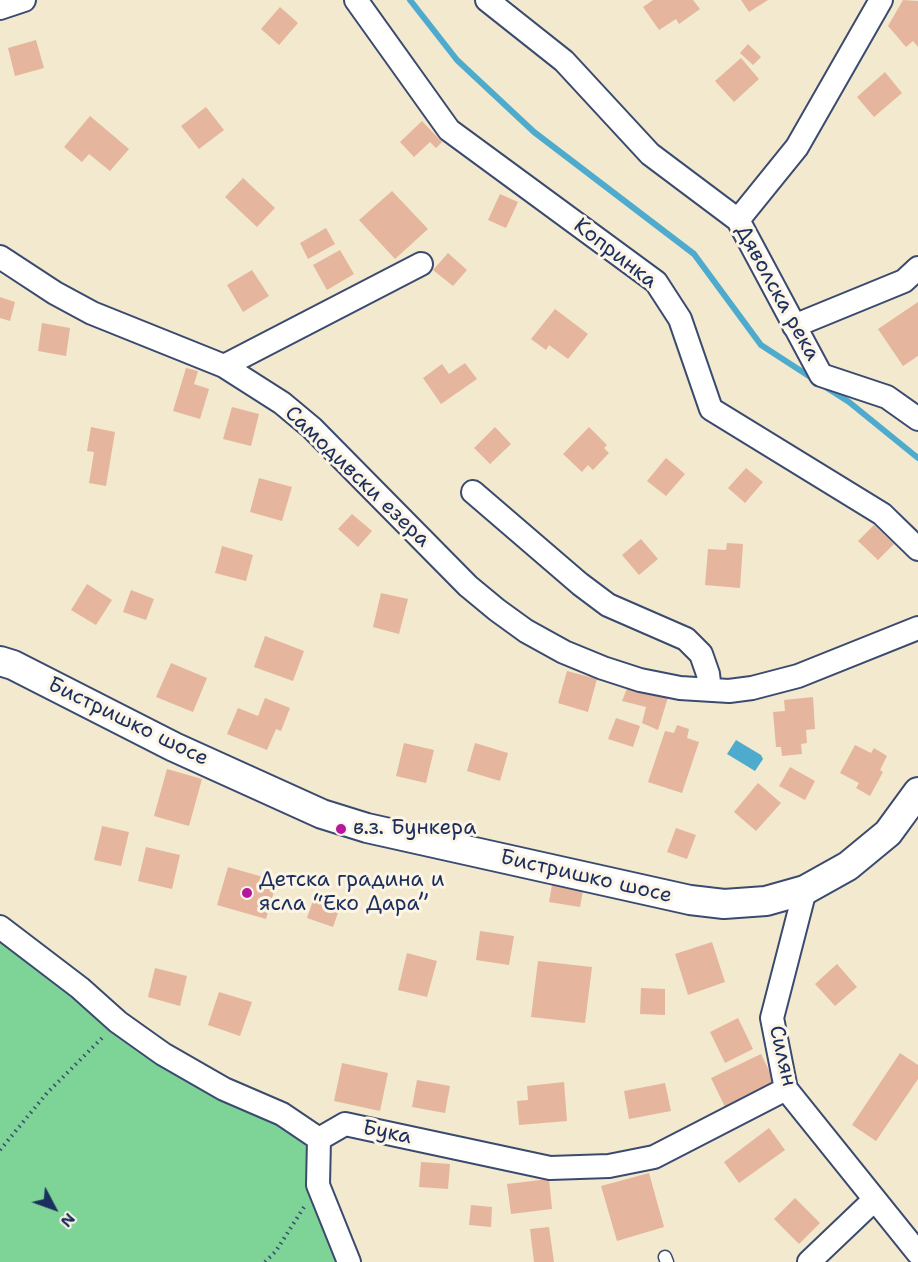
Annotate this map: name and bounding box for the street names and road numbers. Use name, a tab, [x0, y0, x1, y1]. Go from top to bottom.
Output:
street label: Копринка	[568, 214, 662, 294]
street label: Дяволска река	[729, 221, 825, 365]
street label: Самодивски езера	[279, 401, 435, 553]
street label: Бистришко шосе	[44, 672, 212, 772]
street label: Бистришко шосе	[498, 845, 674, 909]
street label: Силян	[763, 1023, 801, 1089]
street label: Бука	[360, 1116, 414, 1150]

